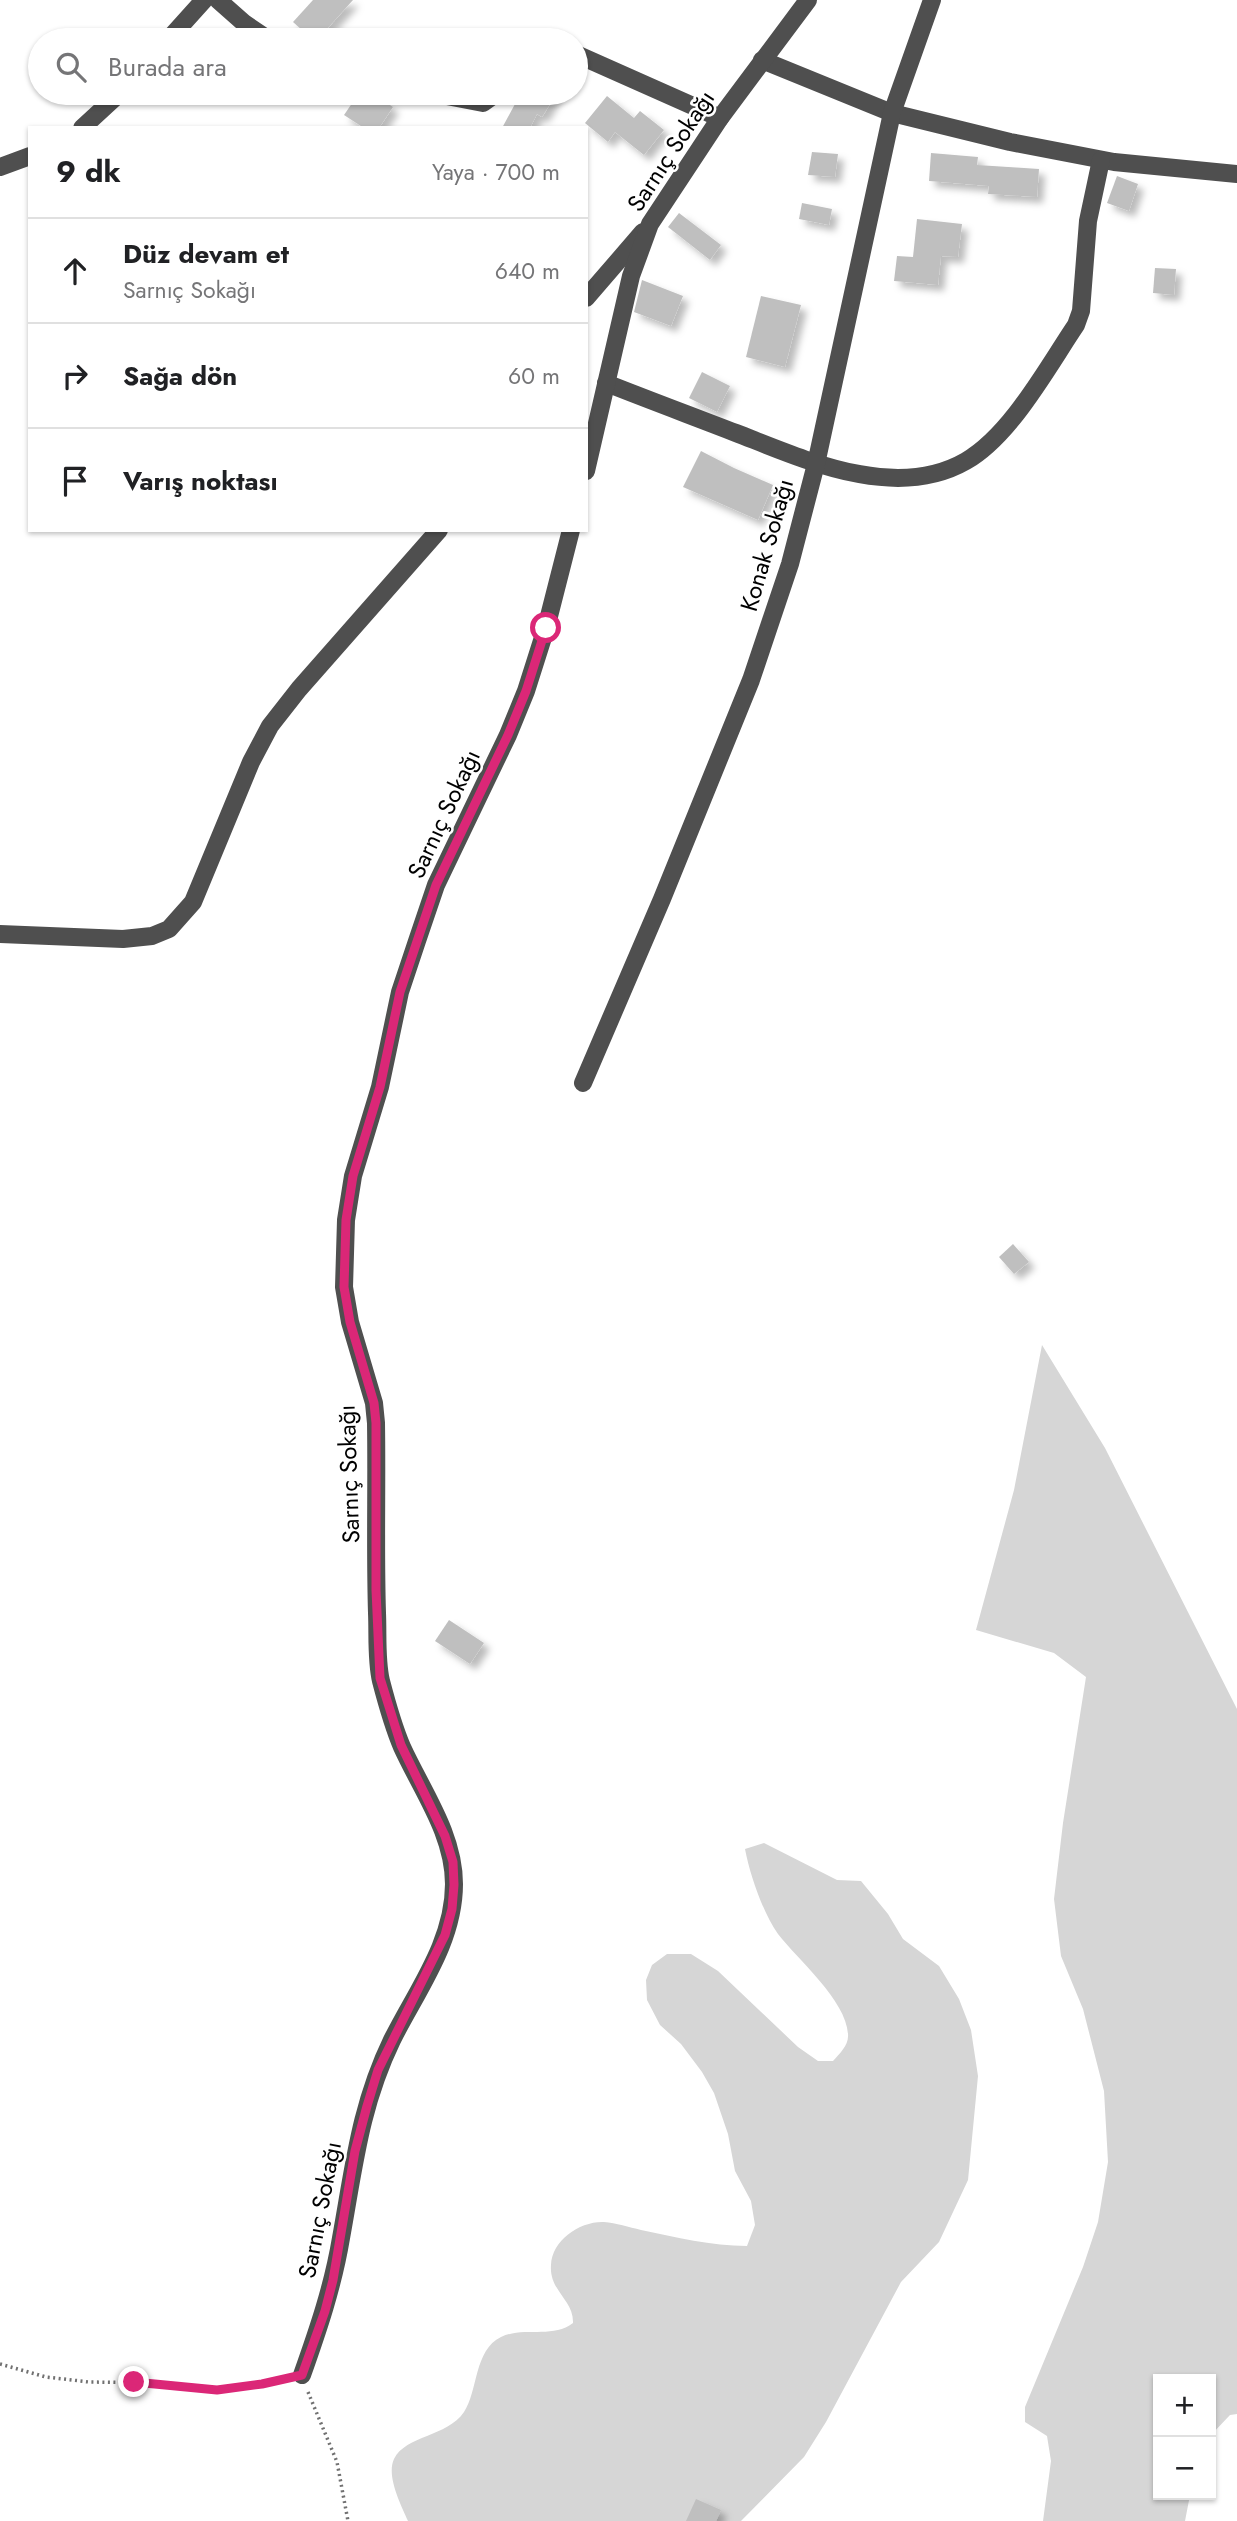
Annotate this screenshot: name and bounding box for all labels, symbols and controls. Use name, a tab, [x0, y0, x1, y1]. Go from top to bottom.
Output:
search box	[28, 28, 588, 105]
icon: search	[52, 48, 90, 86]
text: Burada ara	[108, 48, 227, 86]
street label: Sarnıç Sokağı	[618, 83, 723, 218]
text: 9 dk	[56, 150, 121, 193]
text: Yaya · 700 m	[432, 155, 560, 189]
text: Düz devam et	[123, 235, 289, 273]
icon: ahead	[56, 252, 94, 290]
text: 640 m	[495, 254, 560, 288]
text: Sarnıç Sokağı	[123, 273, 256, 307]
icon: right	[56, 357, 94, 395]
text: Sağa dön	[123, 357, 237, 395]
text: 60 m	[508, 359, 560, 393]
icon: arrive	[56, 462, 94, 500]
text: Varış noktası	[123, 462, 278, 500]
street label: Konak Sokağı	[731, 475, 802, 615]
route start	[530, 612, 561, 643]
street label: Sarnıç Sokağı	[398, 744, 489, 884]
street label: Sarnıç Sokağı	[329, 1404, 368, 1544]
street label: Sarnıç Sokağı	[289, 2138, 350, 2281]
route end	[118, 2366, 149, 2397]
map controls	[1153, 2374, 1216, 2500]
button: +	[1153, 2374, 1216, 2437]
button: −	[1153, 2437, 1216, 2500]

